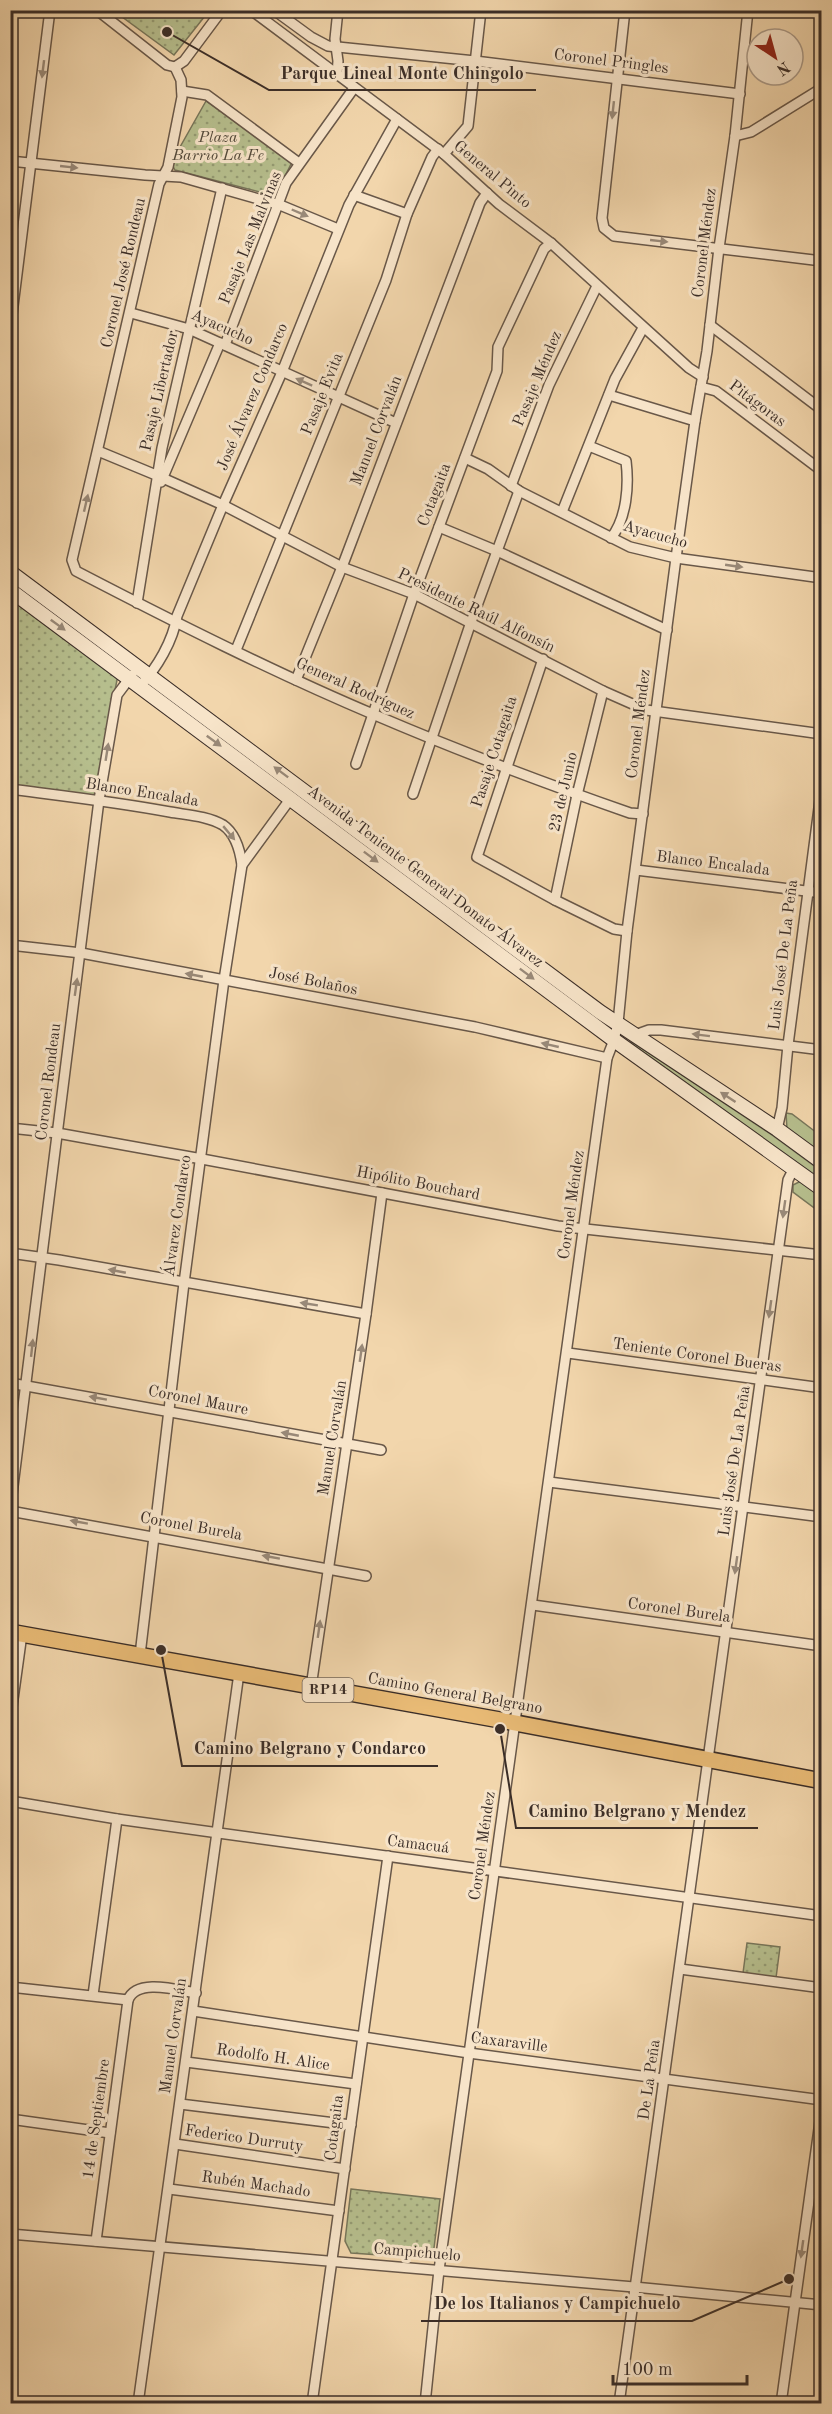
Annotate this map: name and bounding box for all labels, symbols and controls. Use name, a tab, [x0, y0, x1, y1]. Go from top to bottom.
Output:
north arrow	[745, 27, 805, 87]
street label: Coronel Pringles	[553, 47, 669, 77]
callout: Parque Lineal Monte Chingolo	[269, 54, 536, 90]
text: N	[772, 57, 792, 78]
one-way arrow	[38, 59, 48, 78]
text: Parque Lineal Monte Chingolo	[280, 65, 524, 83]
one-way arrow	[608, 101, 618, 120]
park label: Plaza Barrio La Fe	[171, 130, 264, 164]
street label: General Pinto	[450, 138, 534, 212]
one-way arrow	[59, 162, 78, 172]
street label: Pasaje Las Malvinas	[217, 169, 285, 307]
street label: Coronel Méndez	[690, 187, 720, 299]
street label: Coronel José Rondeau	[99, 196, 149, 350]
one-way arrow	[291, 208, 309, 218]
one-way arrow	[650, 236, 669, 246]
street label: Ayacucho	[188, 307, 256, 349]
street label: José Álvarez Condarco	[211, 319, 291, 473]
street label: Pasaje Libertador	[138, 329, 182, 453]
street label: Pasaje Méndez	[511, 329, 565, 429]
street label: Pasaje Evita	[299, 350, 347, 437]
street label: Manuel Corvalán	[349, 373, 405, 488]
one-way arrow	[295, 377, 313, 386]
street label: Pitágoras	[726, 378, 788, 430]
street label: Cotagaita	[416, 461, 454, 529]
one-way arrow	[81, 494, 91, 512]
street label: Ayacucho	[621, 518, 689, 552]
one-way arrow	[724, 562, 743, 571]
street label: Presidente Raúl Alfonsín	[395, 566, 558, 656]
one-way arrow	[49, 619, 65, 631]
street label: General Rodríguez	[293, 656, 417, 722]
street label: Coronel Méndez	[624, 668, 654, 780]
street label: Pasaje Cotagaita	[469, 694, 521, 810]
one-way arrow	[206, 735, 222, 747]
one-way arrow	[103, 743, 112, 762]
street label: 23 de Junio	[547, 751, 581, 833]
one-way arrow	[274, 767, 289, 779]
street label: Blanco Encalada	[84, 776, 200, 810]
street label: Avenida Teniente General Donato Álvarez	[304, 780, 548, 971]
one-way arrow	[223, 825, 236, 841]
street label: Blanco Encalada	[655, 849, 771, 879]
one-way arrow	[363, 851, 378, 863]
street label: Luis José De La Peña	[767, 879, 801, 1031]
street label: José Bolaños	[267, 966, 359, 998]
one-way arrow	[519, 968, 534, 980]
one-way arrow	[184, 970, 203, 979]
one-way arrow	[72, 978, 81, 997]
street label: Coronel Rondeau	[34, 1022, 64, 1142]
one-way arrow	[691, 1030, 710, 1039]
one-way arrow	[541, 1039, 560, 1049]
one-way arrow	[720, 1092, 736, 1103]
street label: Coronel Méndez	[556, 1149, 588, 1261]
street label: Álvarez Condarco	[158, 1153, 194, 1278]
street label: Hipólito Bouchard	[355, 1164, 481, 1204]
one-way arrow	[779, 1199, 788, 1218]
one-way arrow	[107, 1266, 126, 1275]
one-way arrow	[299, 1299, 318, 1308]
one-way arrow	[766, 1299, 775, 1318]
street label: Teniente Coronel Bueras	[612, 1336, 783, 1376]
one-way arrow	[27, 1338, 36, 1357]
one-way arrow	[356, 1343, 365, 1362]
street label: Manuel Corvalán	[316, 1379, 350, 1497]
street label: Coronel Maure	[147, 1383, 249, 1419]
street label: Luis José De La Peña	[717, 1385, 753, 1537]
one-way arrow	[88, 1393, 107, 1402]
one-way arrow	[280, 1429, 299, 1438]
street label: Coronel Burela	[139, 1510, 244, 1544]
one-way arrow	[69, 1518, 88, 1527]
one-way arrow	[261, 1552, 280, 1561]
one-way arrow	[731, 1556, 740, 1575]
street label: Coronel Burela	[627, 1596, 732, 1626]
one-way arrow	[315, 1619, 324, 1638]
street label: Camino General Belgrano	[366, 1671, 544, 1717]
road number: RP14	[302, 1678, 354, 1702]
callout: Camino Belgrano y Condarco	[182, 1730, 438, 1766]
text: Camino Belgrano y Condarco	[194, 1740, 426, 1758]
street label: Coronel Méndez	[467, 1790, 499, 1902]
callout: Camino Belgrano y Mendez	[516, 1792, 758, 1828]
text: Camino Belgrano y Mendez	[528, 1803, 746, 1821]
street label: Camacuá	[386, 1833, 450, 1857]
street label: Manuel Corvalán	[158, 1977, 190, 2095]
street label: Caxaraville	[470, 2030, 548, 2056]
street label: De La Peña	[636, 2039, 664, 2121]
street label: Rodolfo H. Alice	[215, 2042, 331, 2074]
street label: 14 de Septiembre	[81, 2058, 113, 2180]
street label: Cotagaita	[323, 2094, 347, 2162]
street label: Federico Durruty	[184, 2123, 305, 2155]
street label: Rubén Machado	[200, 2169, 312, 2201]
one-way arrow	[797, 2239, 807, 2258]
street label: Campichuelo	[373, 2241, 461, 2265]
callout: De los Italianos y Campichuelo	[421, 2285, 692, 2321]
text: De los Italianos y Campichuelo	[433, 2295, 681, 2313]
scale bar	[613, 2348, 746, 2386]
text: 100 m	[622, 2361, 673, 2379]

